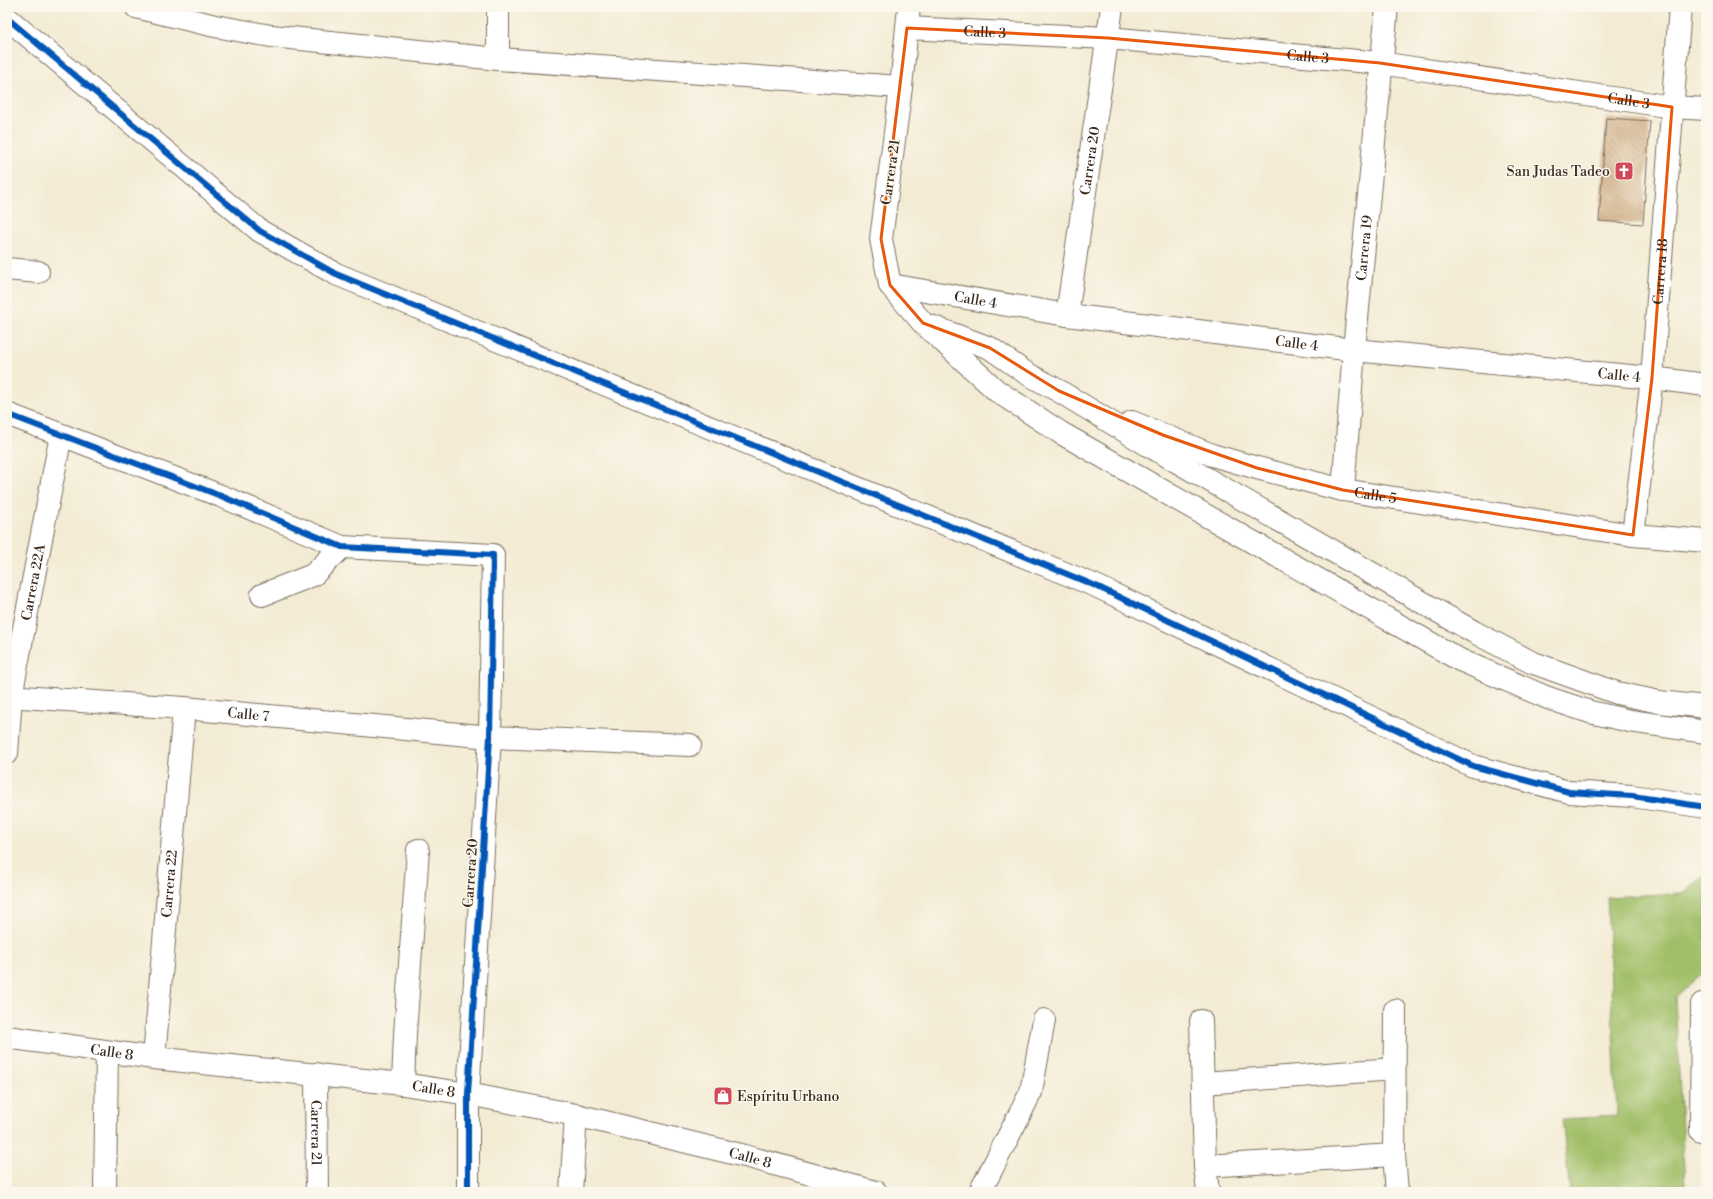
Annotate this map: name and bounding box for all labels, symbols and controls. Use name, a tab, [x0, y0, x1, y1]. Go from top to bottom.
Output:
street label: Calle 3	[963, 23, 1007, 43]
street label: Calle 3	[1286, 46, 1330, 68]
street label: Calle 3	[1606, 89, 1651, 114]
street label: Carrera 20	[1077, 125, 1104, 196]
street label: Carrera 21	[877, 138, 905, 206]
church icon: San Judas Tadeo	[1613, 160, 1635, 182]
place label: San Judas Tadeo	[1507, 163, 1610, 181]
street label: Carrera 19	[1353, 214, 1377, 282]
street label: Carrera 18	[1650, 238, 1673, 305]
street label: Calle 4	[953, 288, 998, 313]
street label: Calle 4	[1274, 332, 1319, 356]
street label: Calle 4	[1597, 365, 1642, 387]
street label: Calle 5	[1353, 484, 1398, 508]
street label: Carrera 22A	[18, 542, 50, 622]
street label: Calle 7	[226, 704, 270, 726]
street label: Carrera 20	[460, 838, 482, 908]
street label: Carrera 22	[158, 849, 182, 918]
street label: Calle 8	[89, 1041, 135, 1065]
street label: Calle 8	[411, 1078, 457, 1102]
shop icon: Espíritu Urbano	[712, 1085, 734, 1107]
place label: Espíritu Urbano	[737, 1088, 839, 1106]
street label: Carrera 21	[306, 1100, 325, 1166]
street label: Calle 8	[727, 1144, 773, 1173]

